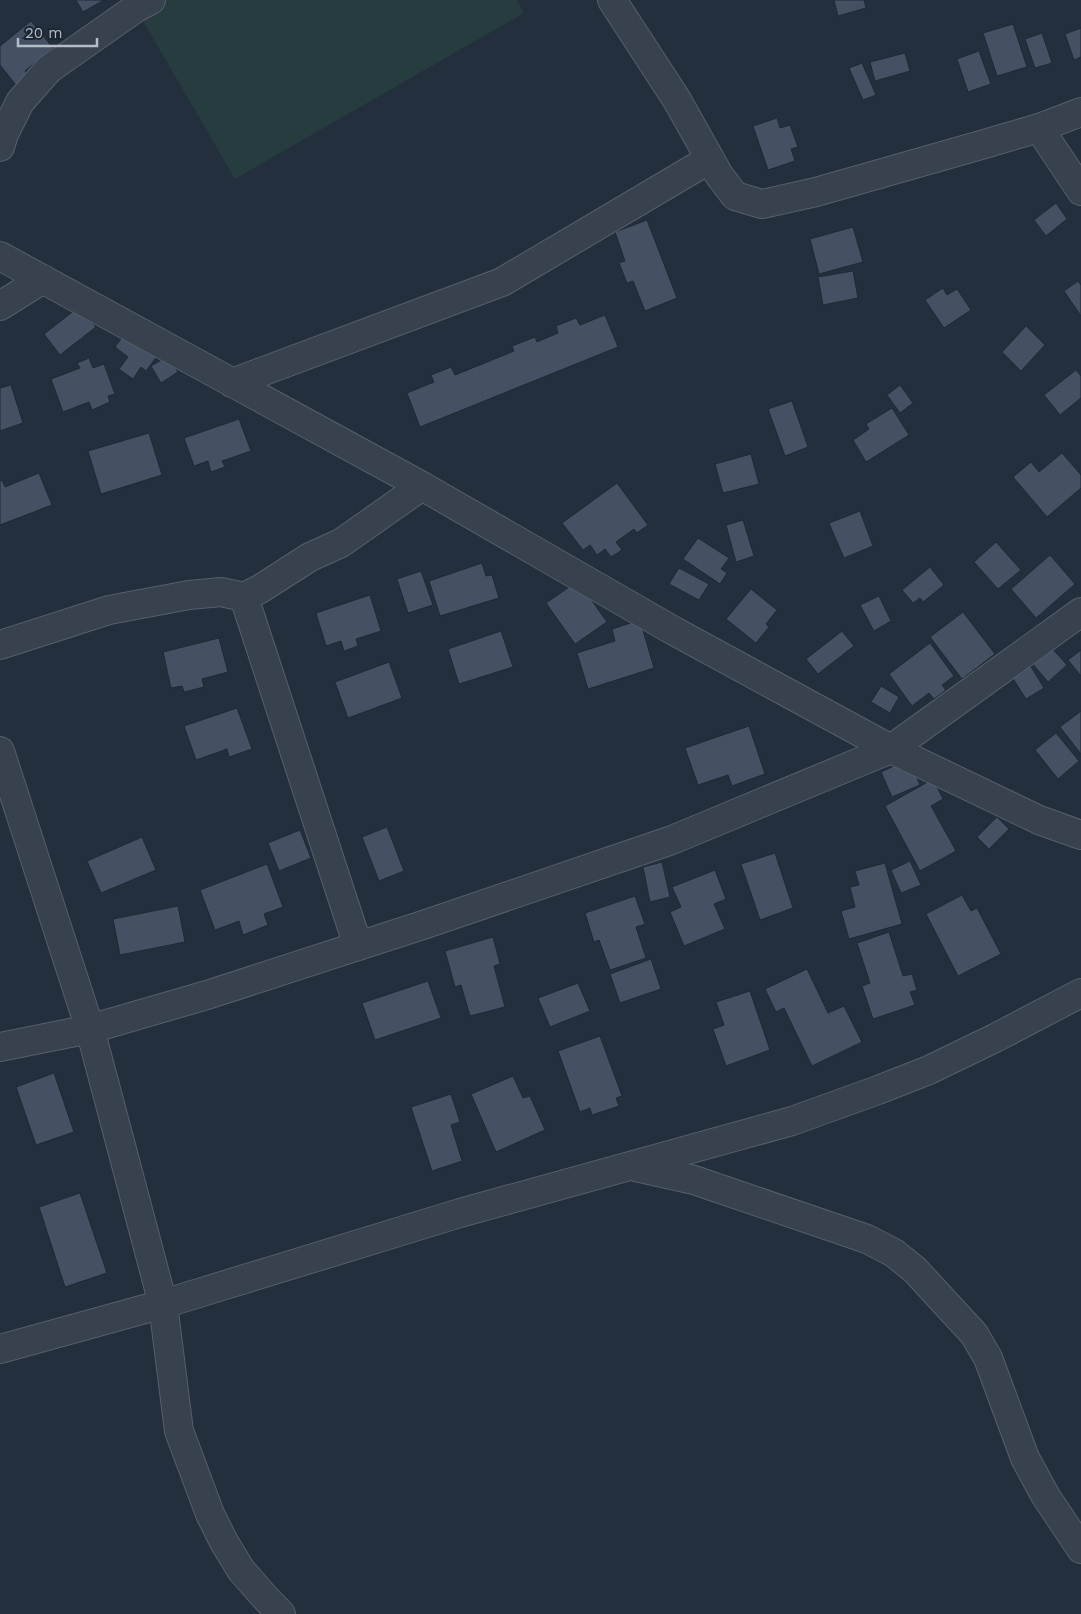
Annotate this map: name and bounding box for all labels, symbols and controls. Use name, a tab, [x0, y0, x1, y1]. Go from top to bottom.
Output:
scale bar	[18, 15, 96, 47]
text: 20 m	[25, 24, 63, 42]

